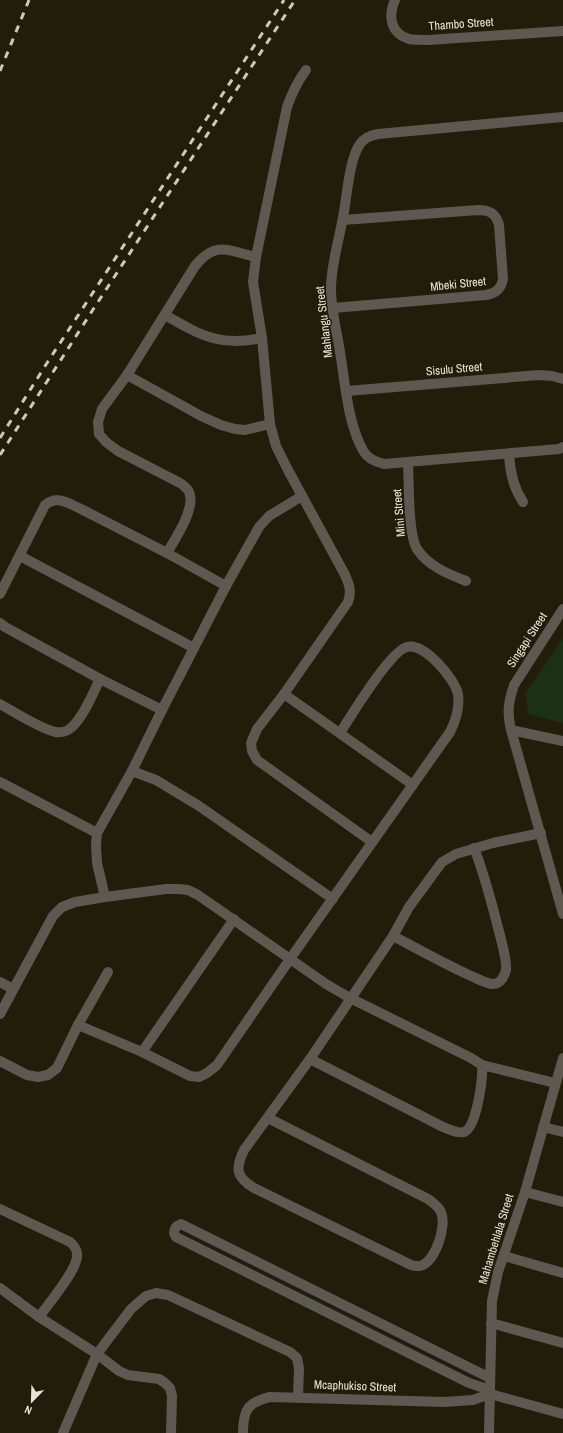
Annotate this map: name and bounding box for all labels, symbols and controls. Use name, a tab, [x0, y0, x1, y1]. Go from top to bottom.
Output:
street label: Thambo Street	[428, 14, 494, 34]
street label: Mbeki Street	[429, 273, 487, 295]
street label: Mahlangu Street	[312, 285, 336, 359]
street label: Sisulu Street	[425, 359, 483, 379]
street label: Mini Street	[389, 488, 409, 538]
street label: Singapi Street	[503, 609, 551, 671]
street label: Mahambehlala Street	[475, 1192, 517, 1286]
street label: Mcaphukiso Street	[314, 1377, 397, 1395]
north arrow	[12, 1381, 52, 1421]
text: N	[22, 1402, 34, 1418]

